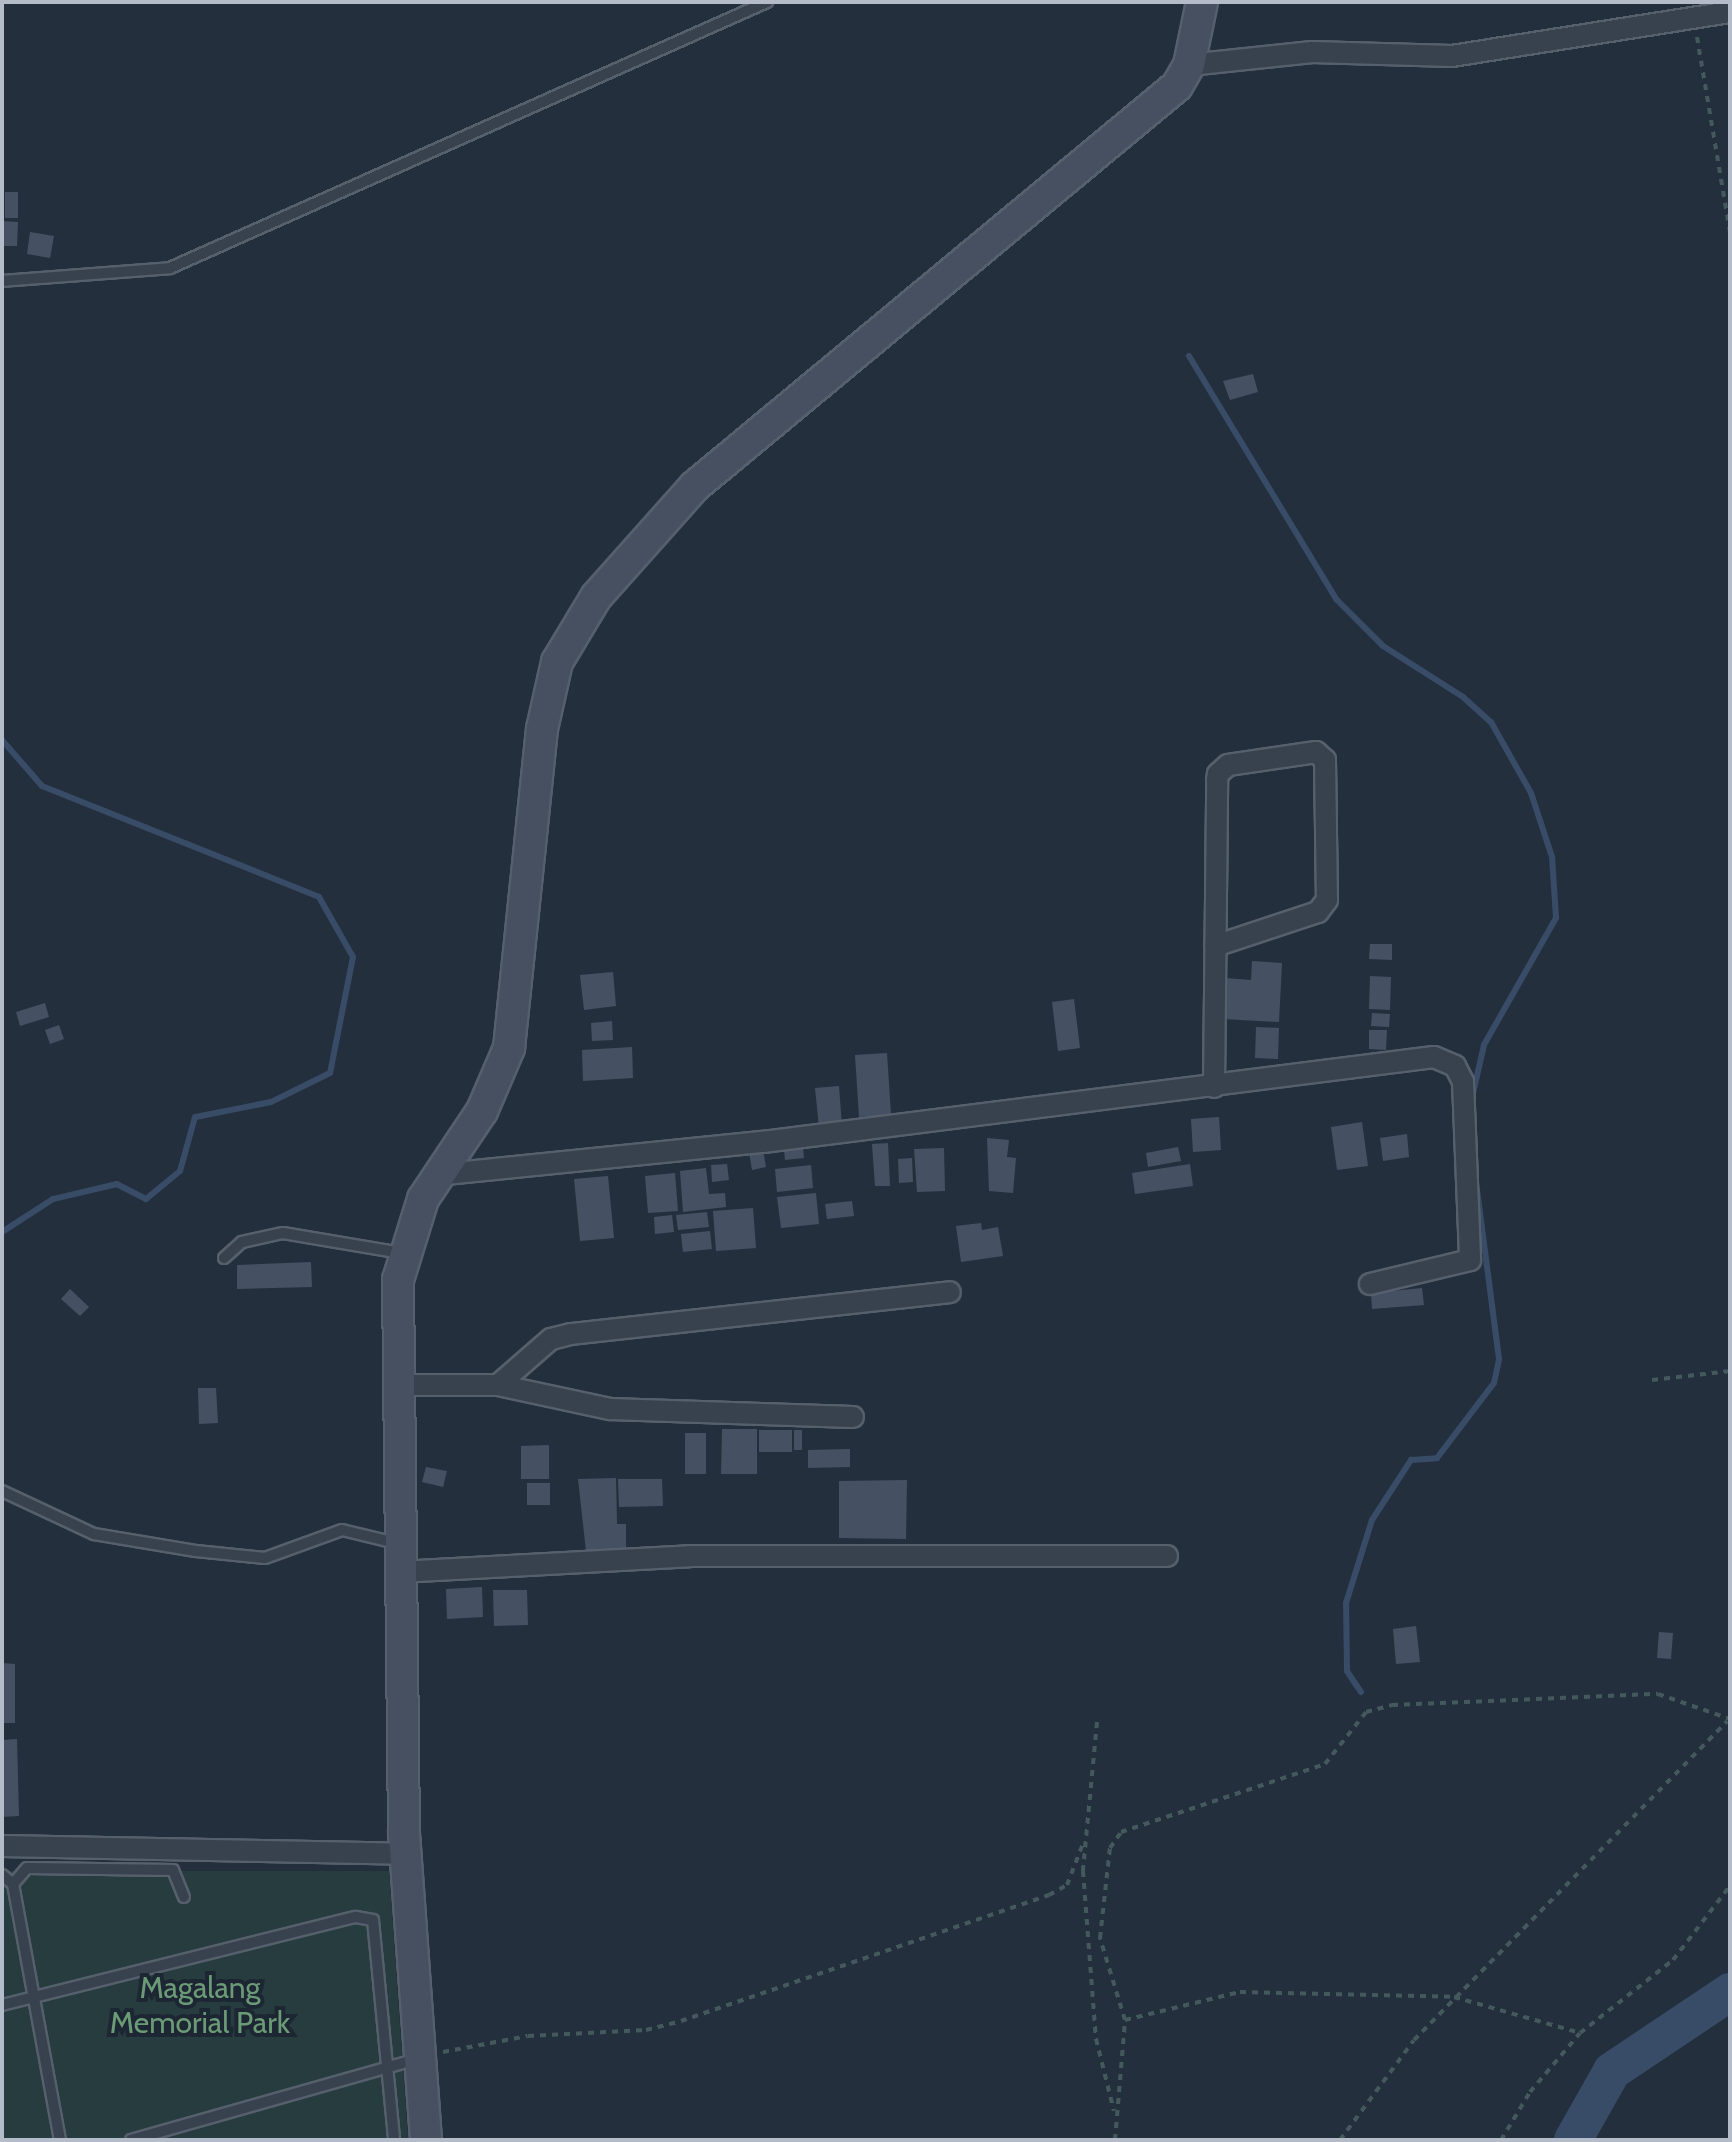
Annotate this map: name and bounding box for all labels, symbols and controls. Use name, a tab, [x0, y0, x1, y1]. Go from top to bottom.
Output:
park label: Magalang Memorial Park	[110, 1970, 290, 2040]

